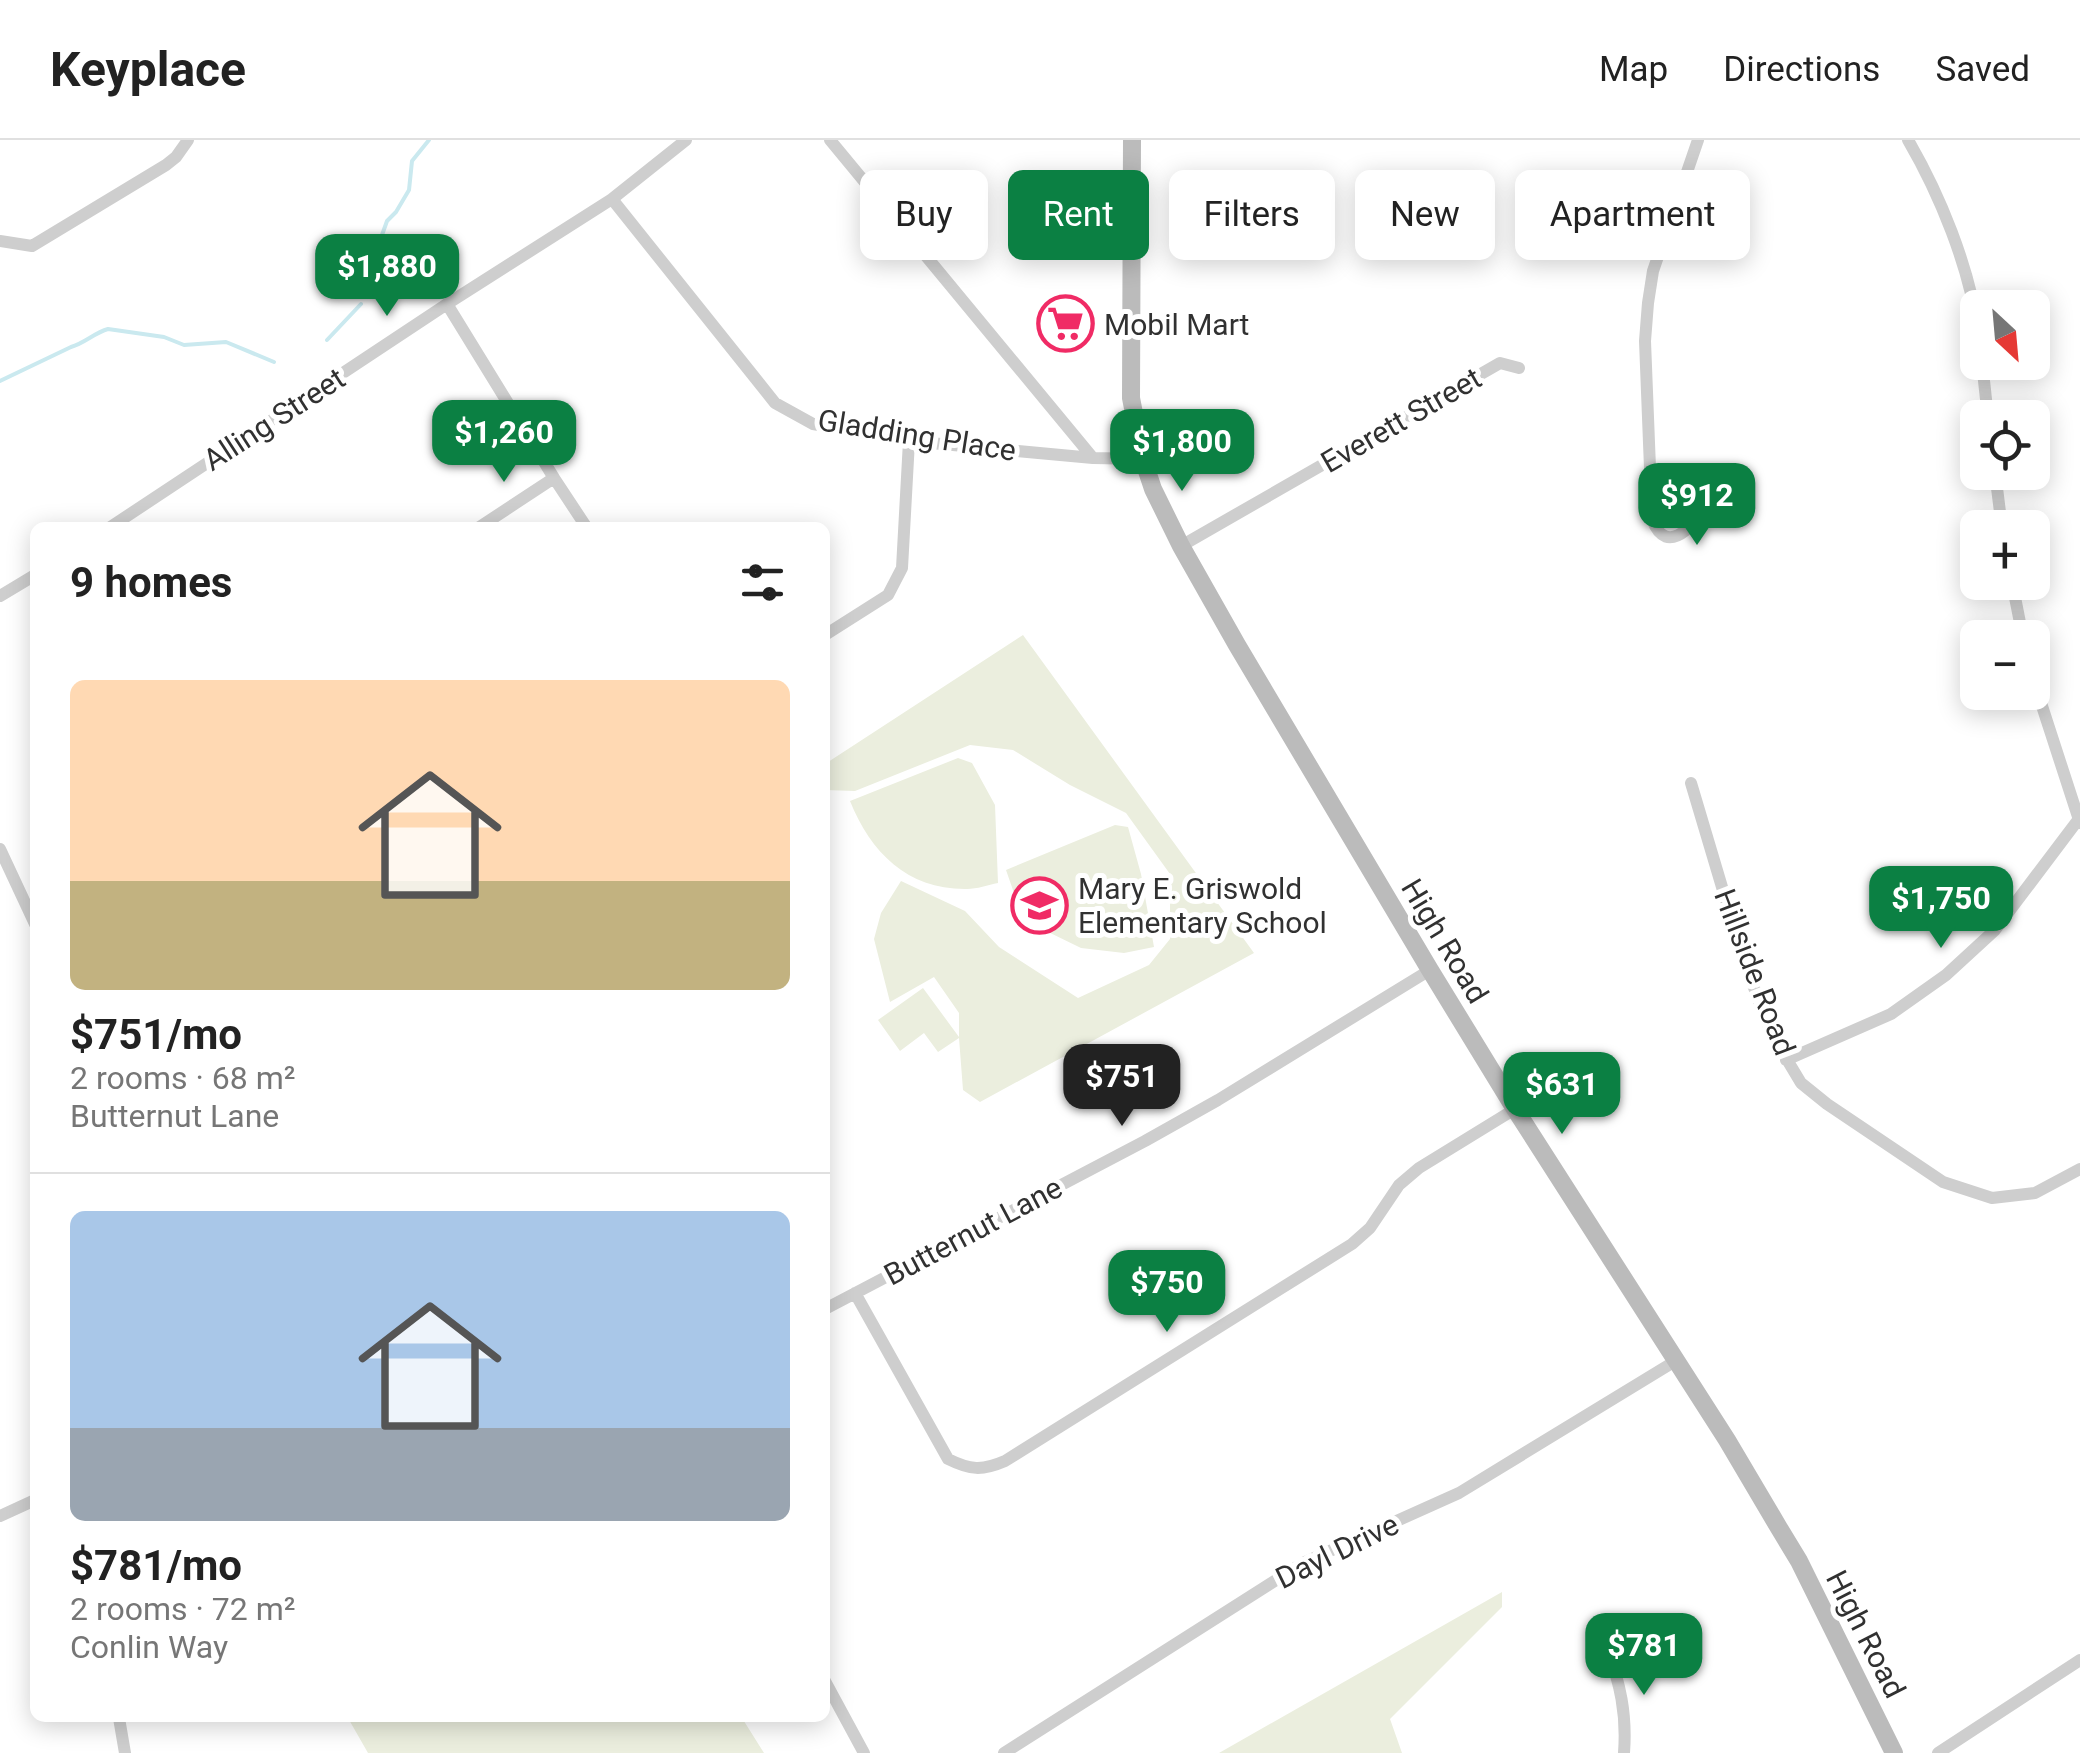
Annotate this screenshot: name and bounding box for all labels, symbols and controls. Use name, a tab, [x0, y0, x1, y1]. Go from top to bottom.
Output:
text: Keyplace	[50, 41, 246, 98]
text: Map	[1599, 49, 1668, 90]
text: Directions	[1723, 49, 1880, 90]
text: Saved	[1935, 49, 2030, 90]
chip: Buy	[860, 170, 988, 260]
chip: Rent	[1008, 170, 1149, 260]
chip: Filters	[1169, 170, 1335, 260]
chip: New	[1355, 170, 1495, 260]
chip: Apartment	[1515, 170, 1750, 260]
pin: $1,880	[306, 234, 468, 319]
text: $1,880	[337, 247, 437, 285]
north arrow	[1960, 290, 2050, 380]
map controls	[1960, 290, 2050, 710]
supermarket icon: Mobil Mart	[1035, 294, 1095, 354]
place label: Mobil Mart	[1104, 307, 1249, 342]
street label: Alling Street	[197, 360, 351, 478]
street label: Everett Street	[1315, 360, 1487, 480]
pin: $1,260	[423, 400, 585, 485]
button: locate	[1960, 400, 2050, 490]
street label: Gladding Place	[815, 402, 1019, 468]
pin: $1,800	[1101, 409, 1263, 494]
text: $1,260	[454, 413, 554, 451]
text: $1,800	[1132, 422, 1232, 460]
pin: $912	[1638, 463, 1756, 548]
text: $912	[1660, 476, 1734, 514]
button: +	[1960, 510, 2050, 600]
icon: filters	[735, 555, 790, 610]
text: 9 homes	[70, 558, 232, 607]
button: −	[1960, 620, 2050, 710]
icon: home	[340, 745, 520, 925]
pin: $1,750	[1860, 866, 2022, 951]
place label: Mary E. Griswold Elementary School	[1078, 871, 1327, 940]
street label: High Road	[1394, 873, 1496, 1009]
school or university icon: Mary E. Griswold Elementary School	[1009, 875, 1069, 935]
text: $1,750	[1891, 879, 1991, 917]
street label: Hillside Road	[1707, 884, 1803, 1060]
text: $751/mo	[70, 1010, 242, 1059]
pin: $751	[1063, 1044, 1181, 1129]
pin: $631	[1503, 1052, 1621, 1137]
text: $751	[1085, 1057, 1159, 1095]
text: 2 rooms · 68 m²	[70, 1059, 295, 1097]
text: $631	[1525, 1065, 1599, 1103]
text: Butternut Lane	[70, 1097, 279, 1135]
street label: Butternut Lane	[878, 1169, 1068, 1293]
pin: $750	[1108, 1250, 1226, 1335]
text: $750	[1130, 1263, 1204, 1301]
icon: home	[340, 1276, 520, 1456]
street label: Dayl Drive	[1270, 1506, 1404, 1596]
text: $781/mo	[70, 1541, 242, 1590]
street label: High Road	[1819, 1564, 1913, 1704]
text: 2 rooms · 72 m²	[70, 1590, 295, 1628]
pin: $781	[1585, 1613, 1703, 1698]
text: $781	[1607, 1626, 1681, 1664]
text: Conlin Way	[70, 1628, 228, 1666]

